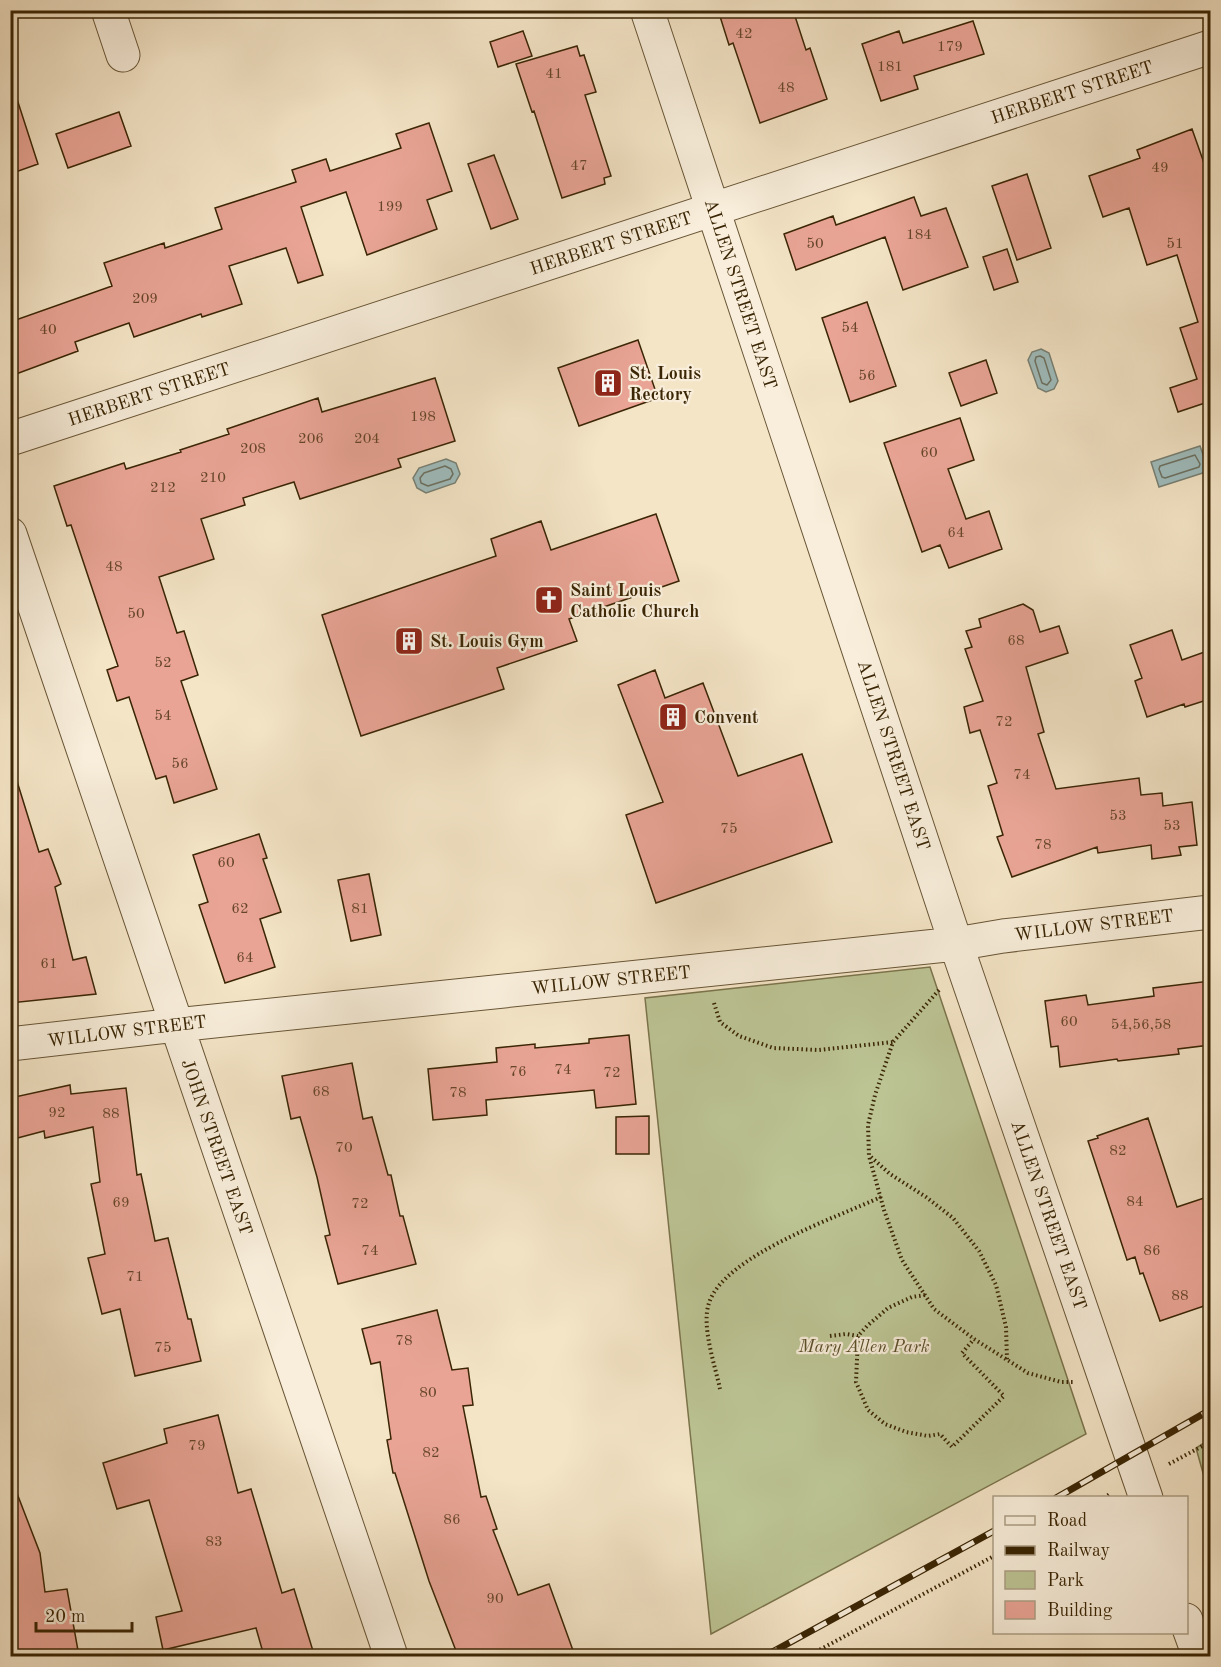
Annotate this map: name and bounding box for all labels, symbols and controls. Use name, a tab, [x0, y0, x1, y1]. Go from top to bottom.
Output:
house number: 42	[735, 27, 753, 42]
house number: 179	[937, 40, 963, 55]
street label: HERBERT STREET	[989, 58, 1156, 128]
house number: 181	[877, 60, 903, 75]
house number: 41	[545, 67, 563, 82]
house number: 48	[777, 81, 795, 96]
house number: 47	[570, 159, 588, 174]
house number: 49	[1151, 161, 1169, 176]
street label: ALLEN STREET EAST	[701, 197, 779, 392]
house number: 199	[377, 200, 403, 215]
street label: HERBERT STREET	[528, 209, 695, 279]
house number: 184	[906, 228, 932, 243]
house number: 50	[806, 237, 824, 252]
house number: 51	[1166, 237, 1184, 252]
house number: 209	[132, 292, 158, 307]
house number: 54	[841, 321, 859, 336]
house number: 40	[39, 323, 57, 338]
street label: HERBERT STREET	[66, 360, 233, 430]
place label: St. Louis Rectory	[629, 365, 701, 404]
building icon: St. Louis Rectory	[592, 367, 624, 399]
house number: 56	[858, 369, 876, 384]
house number: 198	[410, 410, 436, 425]
house number: 206	[298, 432, 324, 447]
house number: 204	[354, 432, 380, 447]
house number: 208	[240, 442, 266, 457]
house number: 60	[920, 446, 938, 461]
house number: 210	[200, 471, 226, 486]
house number: 212	[150, 481, 176, 496]
house number: 64	[947, 526, 965, 541]
house number: 48	[105, 560, 123, 575]
place label: Saint Louis Catholic Church	[570, 582, 699, 621]
church icon: Saint Louis Catholic Church	[533, 584, 565, 616]
house number: 50	[127, 607, 145, 622]
building icon: St. Louis Gym	[393, 625, 425, 657]
place label: St. Louis Gym	[430, 633, 544, 651]
house number: 68	[1007, 634, 1025, 649]
house number: 52	[154, 656, 172, 671]
street label: ALLEN STREET EAST	[854, 658, 932, 853]
building icon: Convent	[657, 701, 689, 733]
house number: 54	[154, 709, 172, 724]
place label: Convent	[694, 709, 759, 727]
house number: 72	[995, 715, 1013, 730]
house number: 56	[171, 757, 189, 772]
house number: 74	[1013, 768, 1031, 783]
house number: 53	[1109, 809, 1127, 824]
house number: 53	[1163, 819, 1181, 834]
house number: 75	[720, 822, 738, 837]
house number: 78	[1034, 838, 1052, 853]
house number: 60	[217, 856, 235, 871]
house number: 62	[231, 902, 249, 917]
house number: 81	[351, 902, 369, 917]
street label: WILLOW STREET	[1013, 907, 1175, 945]
house number: 64	[236, 951, 254, 966]
house number: 61	[40, 957, 58, 972]
street label: WILLOW STREET	[530, 964, 692, 998]
street label: WILLOW STREET	[46, 1013, 208, 1051]
house number: 60	[1060, 1015, 1078, 1030]
house number: 54,56,58	[1111, 1018, 1171, 1033]
street label: JOHN STREET EAST	[177, 1057, 255, 1238]
house number: 74	[554, 1063, 572, 1078]
house number: 76	[509, 1065, 527, 1080]
house number: 72	[603, 1066, 621, 1081]
house number: 68	[312, 1085, 330, 1100]
house number: 78	[449, 1086, 467, 1101]
house number: 92	[48, 1106, 66, 1121]
house number: 88	[102, 1107, 120, 1122]
street label: ALLEN STREET EAST	[1007, 1118, 1089, 1312]
house number: 70	[335, 1141, 353, 1156]
house number: 82	[1109, 1144, 1127, 1159]
house number: 84	[1126, 1195, 1144, 1210]
house number: 69	[112, 1196, 130, 1211]
house number: 72	[351, 1197, 369, 1212]
house number: 74	[361, 1244, 379, 1259]
house number: 86	[1143, 1244, 1161, 1259]
house number: 71	[126, 1270, 144, 1285]
house number: 88	[1171, 1289, 1189, 1304]
house number: 78	[395, 1334, 413, 1349]
park label: Mary Allen Park	[797, 1338, 930, 1356]
house number: 75	[154, 1341, 172, 1356]
house number: 80	[419, 1386, 437, 1401]
house number: 79	[188, 1439, 206, 1454]
house number: 82	[422, 1446, 440, 1461]
legend	[993, 1496, 1188, 1634]
text: Road	[1047, 1512, 1087, 1530]
house number: 86	[443, 1513, 461, 1528]
house number: 83	[205, 1535, 223, 1550]
text: Railway	[1047, 1542, 1110, 1560]
text: Park	[1047, 1572, 1084, 1590]
house number: 90	[486, 1592, 504, 1607]
scale bar	[36, 1595, 132, 1633]
text: Building	[1047, 1602, 1113, 1620]
text: 20 m	[45, 1608, 85, 1626]

